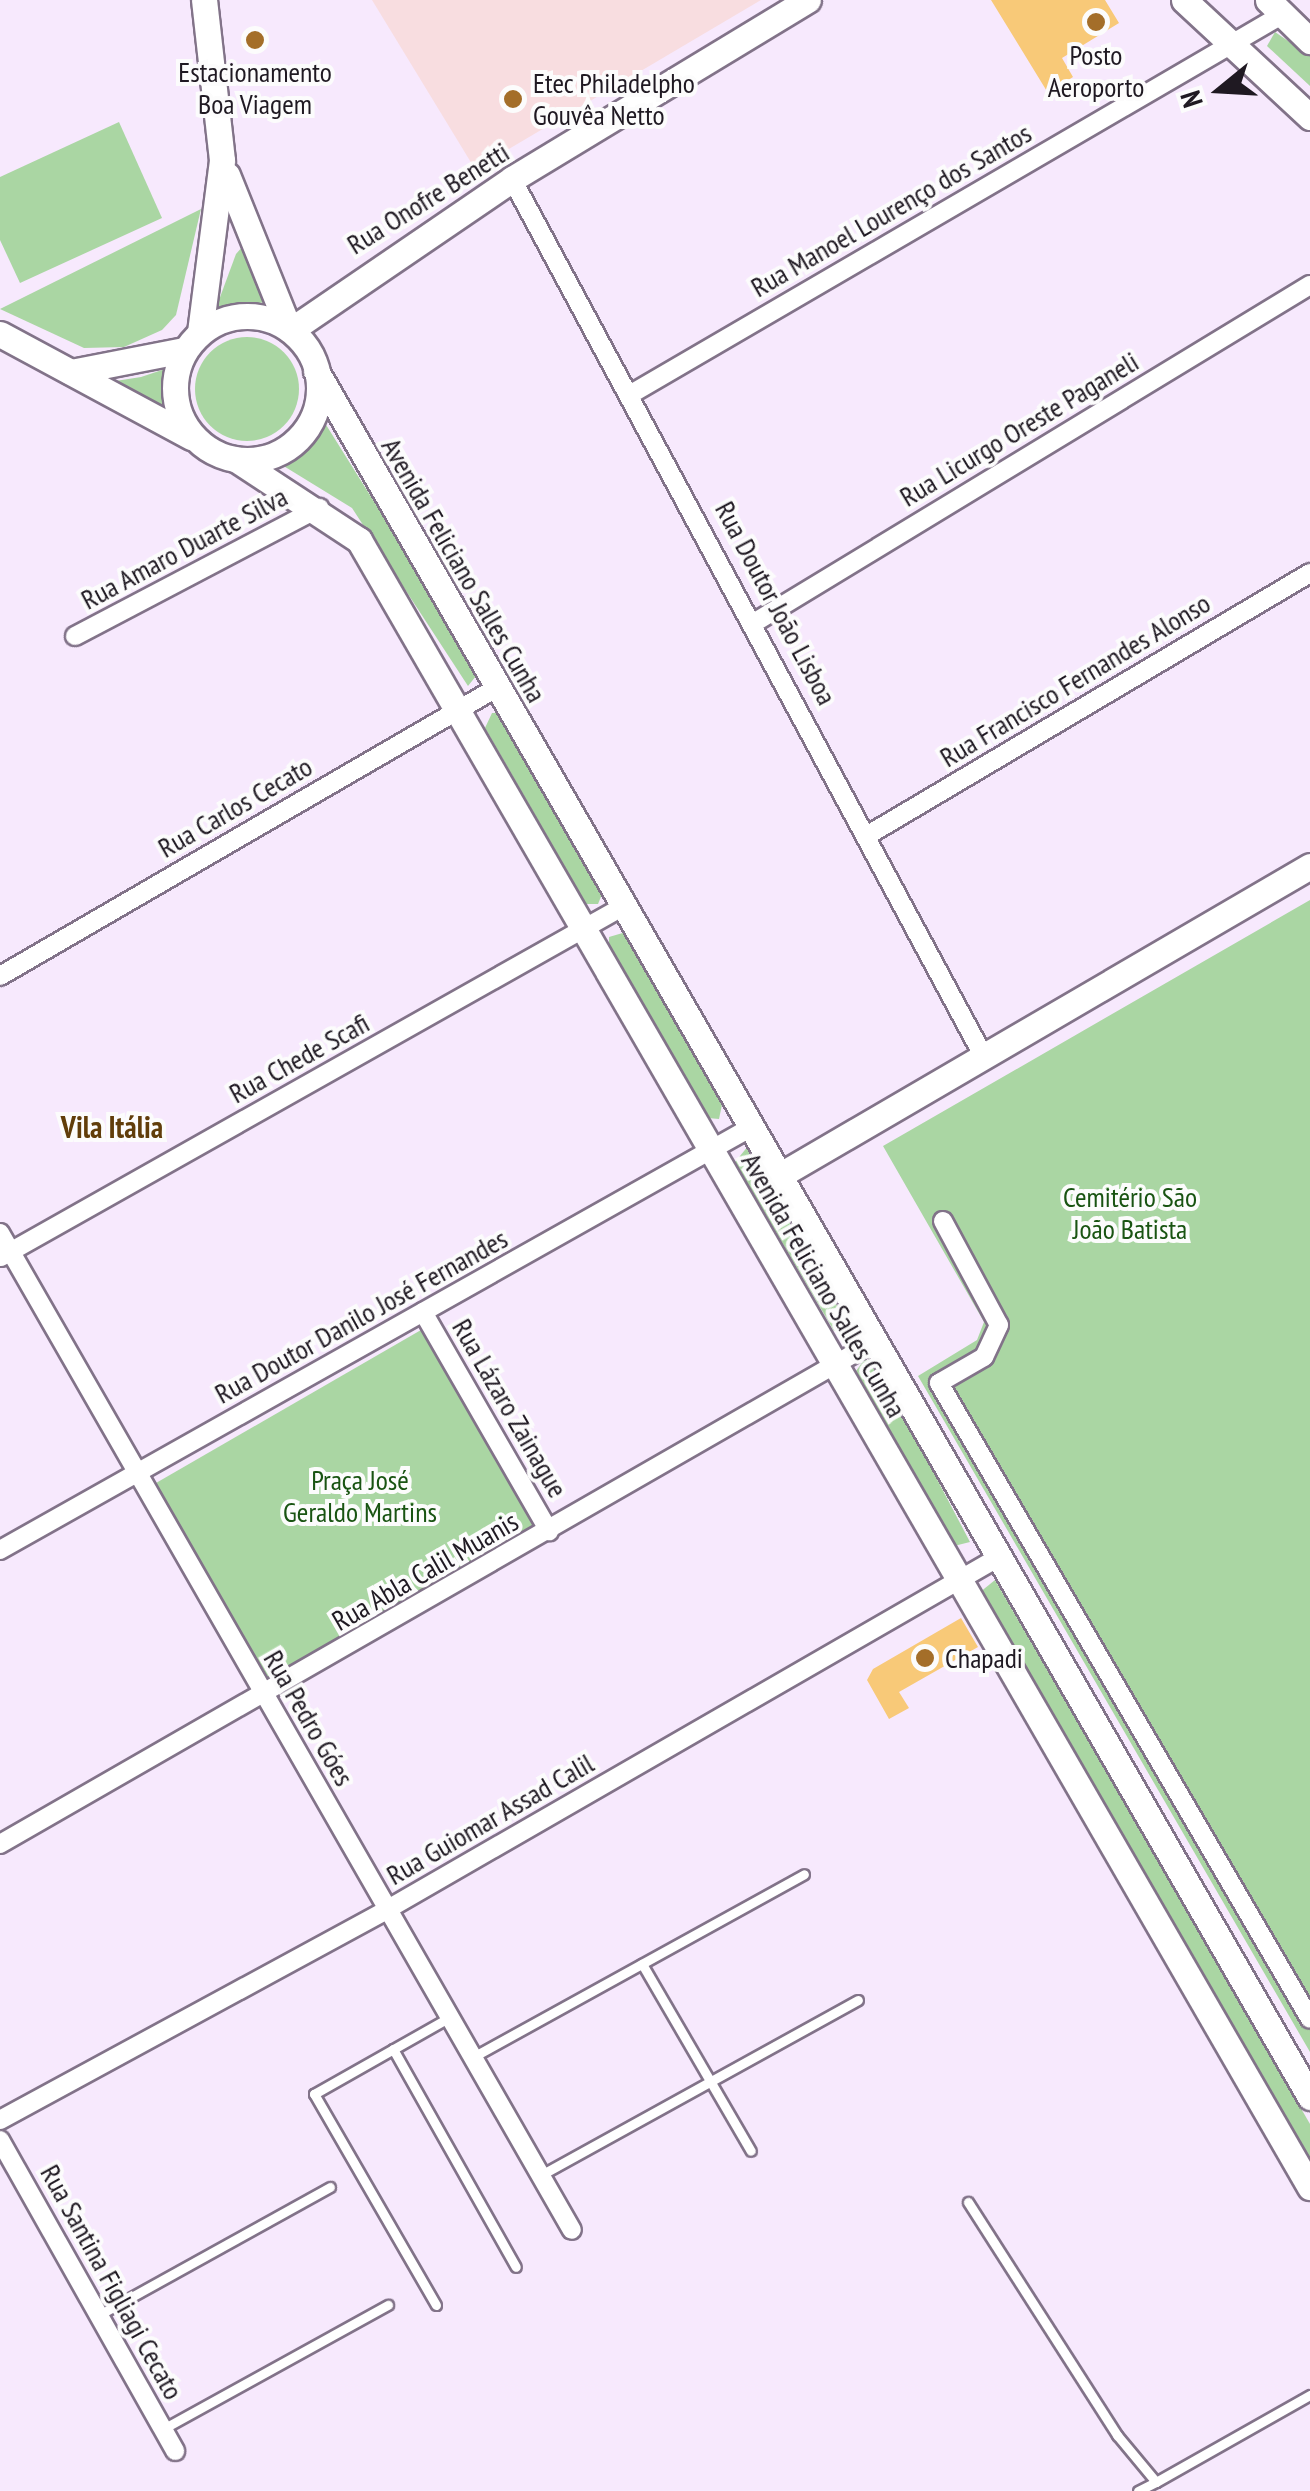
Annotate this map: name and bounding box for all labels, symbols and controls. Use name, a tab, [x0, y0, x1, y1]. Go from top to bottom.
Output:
marker: Posto Aeroporto	[1085, 11, 1107, 33]
marker: Estacionamento Boa Viagem	[244, 29, 266, 51]
place label: Posto Aeroporto	[1048, 38, 1144, 104]
north arrow	[1170, 40, 1270, 140]
place label: Estacionamento Boa Viagem	[178, 55, 332, 121]
place label: Etec Philadelpho Gouvêa Netto	[533, 66, 695, 132]
text: N	[1171, 87, 1211, 112]
marker: Etec Philadelpho Gouvêa Netto	[502, 88, 524, 110]
street label: Rua Manoel Lourenço dos Santos	[745, 116, 1037, 304]
street label: Rua Onofre Benetti	[341, 135, 515, 261]
street label: Rua Licurgo Oreste Paganeli	[894, 344, 1144, 514]
street label: Avenida Feliciano Salles Cunha	[375, 432, 553, 708]
street label: Rua Amaro Duarte Silva	[75, 479, 293, 617]
street label: Rua Doutor João Lisboa	[708, 496, 844, 710]
street label: Rua Francisco Fernandes Alonso	[934, 586, 1216, 774]
street label: Rua Carlos Cecato	[152, 749, 318, 865]
street label: Rua Chede Scafi	[223, 1006, 375, 1110]
district label: Vila Itália	[61, 1109, 163, 1145]
street label: Avenida Feliciano Salles Cunha	[735, 1147, 913, 1423]
park label: Cemitério São João Batista	[1063, 1180, 1197, 1246]
street label: Rua Doutor Danilo José Fernandes	[209, 1222, 513, 1410]
street label: Rua Lázaro Zainague	[445, 1313, 575, 1503]
park label: Praça José Geraldo Martins	[283, 1463, 437, 1529]
street label: Rua Abla Calil Muanis	[326, 1504, 524, 1638]
place label: Chapadi	[945, 1641, 1023, 1675]
street label: Rua Pedro Góes	[257, 1644, 361, 1792]
marker: Chapadi	[914, 1647, 936, 1669]
street label: Rua Guiomar Assad Calil	[380, 1746, 600, 1892]
street label: Rua Santina Figliagi Cecato	[34, 2159, 190, 2405]

